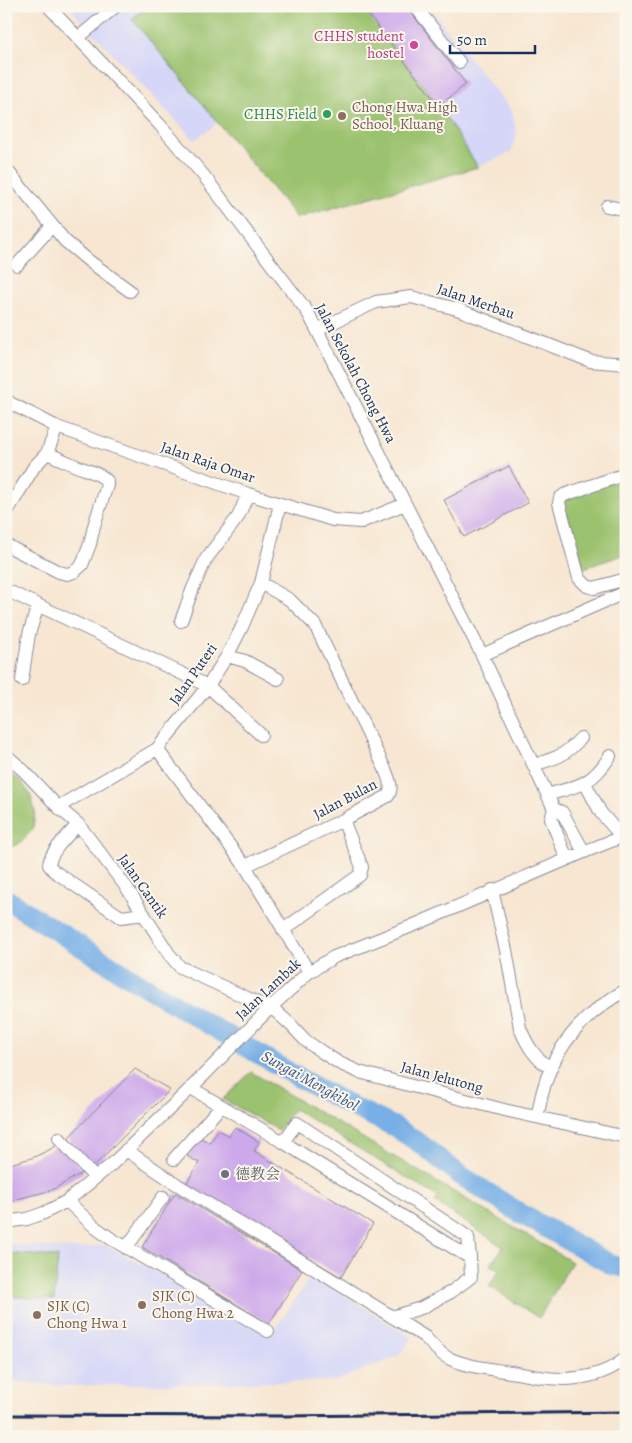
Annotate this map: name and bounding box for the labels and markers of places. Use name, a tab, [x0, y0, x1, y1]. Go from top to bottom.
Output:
place label: CHHS student hostel	[314, 26, 404, 63]
marker: CHHS student hostel	[408, 39, 420, 51]
place label: Chong Hwa High School, Kluang	[352, 97, 458, 134]
place label: CHHS Field	[244, 104, 318, 124]
marker: CHHS Field	[321, 108, 333, 120]
marker: Chong Hwa High School, Kluang	[336, 110, 348, 122]
place label: 德教会	[235, 1164, 280, 1184]
marker: 德教会	[219, 1168, 231, 1180]
place label: SJK (C) Chong Hwa 2	[152, 1286, 234, 1323]
place label: SJK (C) Chong Hwa 1	[47, 1296, 127, 1333]
marker: SJK (C) Chong Hwa 2	[136, 1299, 148, 1311]
marker: SJK (C) Chong Hwa 1	[31, 1309, 43, 1321]

